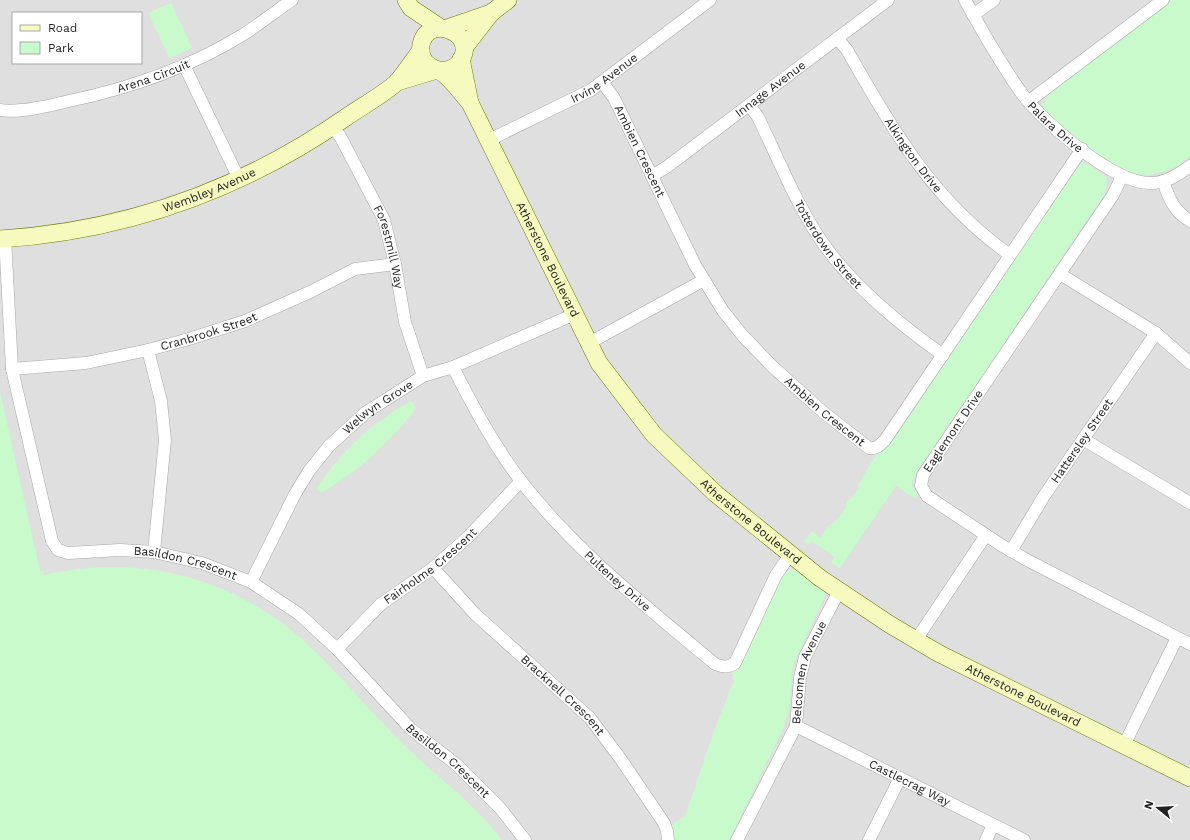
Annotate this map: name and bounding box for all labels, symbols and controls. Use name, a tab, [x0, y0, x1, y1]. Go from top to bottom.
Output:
legend	[12, 12, 142, 64]
text: Road	[48, 21, 77, 35]
text: Park	[48, 41, 74, 55]
street label: Irvine Avenue	[568, 50, 640, 106]
street label: Arena Circuit	[116, 57, 192, 96]
street label: Innage Avenue	[732, 58, 808, 120]
street label: Palara Drive	[1025, 98, 1086, 156]
street label: Ambien Crescent	[611, 103, 668, 200]
street label: Alkington Drive	[882, 115, 945, 196]
street label: Wembley Avenue	[161, 165, 258, 215]
street label: Totterdown Street	[792, 198, 865, 291]
street label: Atherstone Boulevard	[513, 200, 582, 319]
street label: Forestmill Way	[370, 203, 406, 290]
street label: Cranbrook Street	[159, 310, 259, 353]
street label: Ambien Crescent	[782, 374, 868, 449]
street label: Welwyn Grove	[340, 377, 416, 437]
street label: Eaglemont Drive	[920, 387, 986, 475]
street label: Hattersley Street	[1048, 396, 1116, 486]
street label: Atherstone Boulevard	[697, 476, 804, 567]
street label: Fairholme Crescent	[381, 525, 480, 607]
street label: Basildon Crescent	[133, 544, 239, 583]
street label: Pulteney Drive	[581, 548, 653, 614]
street label: Belconnen Avenue	[789, 618, 829, 725]
street label: Bracknell Crescent	[518, 652, 608, 738]
street label: Atherstone Boulevard	[963, 661, 1083, 730]
street label: Basildon Crescent	[403, 721, 493, 801]
street label: Castlecrag Way	[867, 757, 953, 809]
north arrow	[1138, 788, 1178, 828]
text: N	[1142, 799, 1156, 811]

